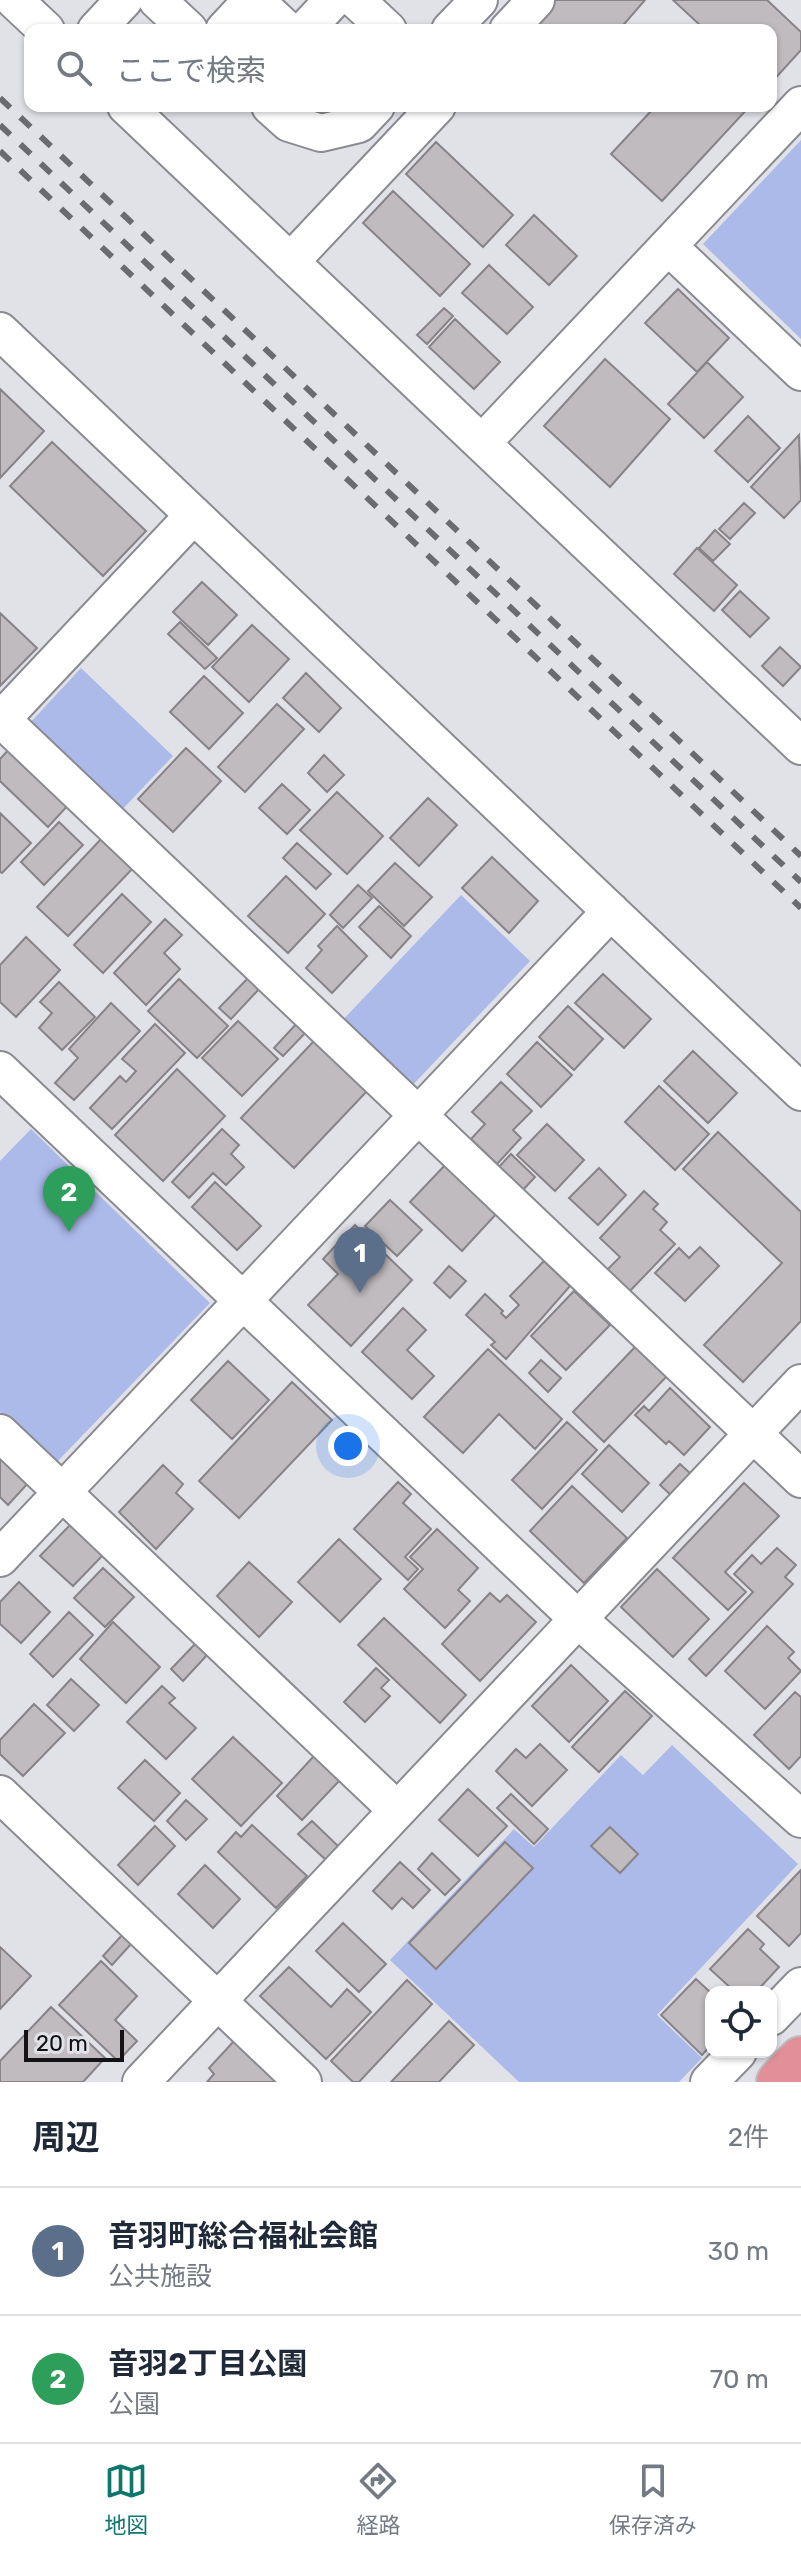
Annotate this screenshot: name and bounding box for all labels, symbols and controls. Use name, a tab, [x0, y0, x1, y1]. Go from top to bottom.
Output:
search box	[24, 24, 777, 112]
icon: search	[52, 46, 96, 90]
text: ここで検索	[116, 53, 266, 89]
pin: 2	[43, 1166, 95, 1232]
pin: 1	[334, 1227, 386, 1293]
your location	[328, 1426, 368, 1466]
map controls	[705, 1986, 777, 2058]
button: locate	[705, 1986, 777, 2058]
scale bar	[24, 2026, 124, 2062]
text: 20 m	[36, 2030, 88, 2057]
text: 周辺	[32, 2117, 100, 2158]
text: 2件	[728, 2122, 769, 2153]
text: 音羽町総合福祉会館	[108, 2218, 378, 2254]
text: 1	[52, 2236, 64, 2267]
text: 30 m	[707, 2236, 769, 2267]
text: 公共施設	[108, 2261, 212, 2292]
text: 音羽2丁目公園	[108, 2346, 308, 2382]
text: 2	[50, 2364, 66, 2395]
text: 70 m	[710, 2364, 769, 2395]
text: 公園	[108, 2389, 160, 2420]
tab: 地図	[104, 2459, 148, 2539]
tab: 経路	[356, 2459, 401, 2539]
tab: 保存済み	[609, 2459, 697, 2539]

